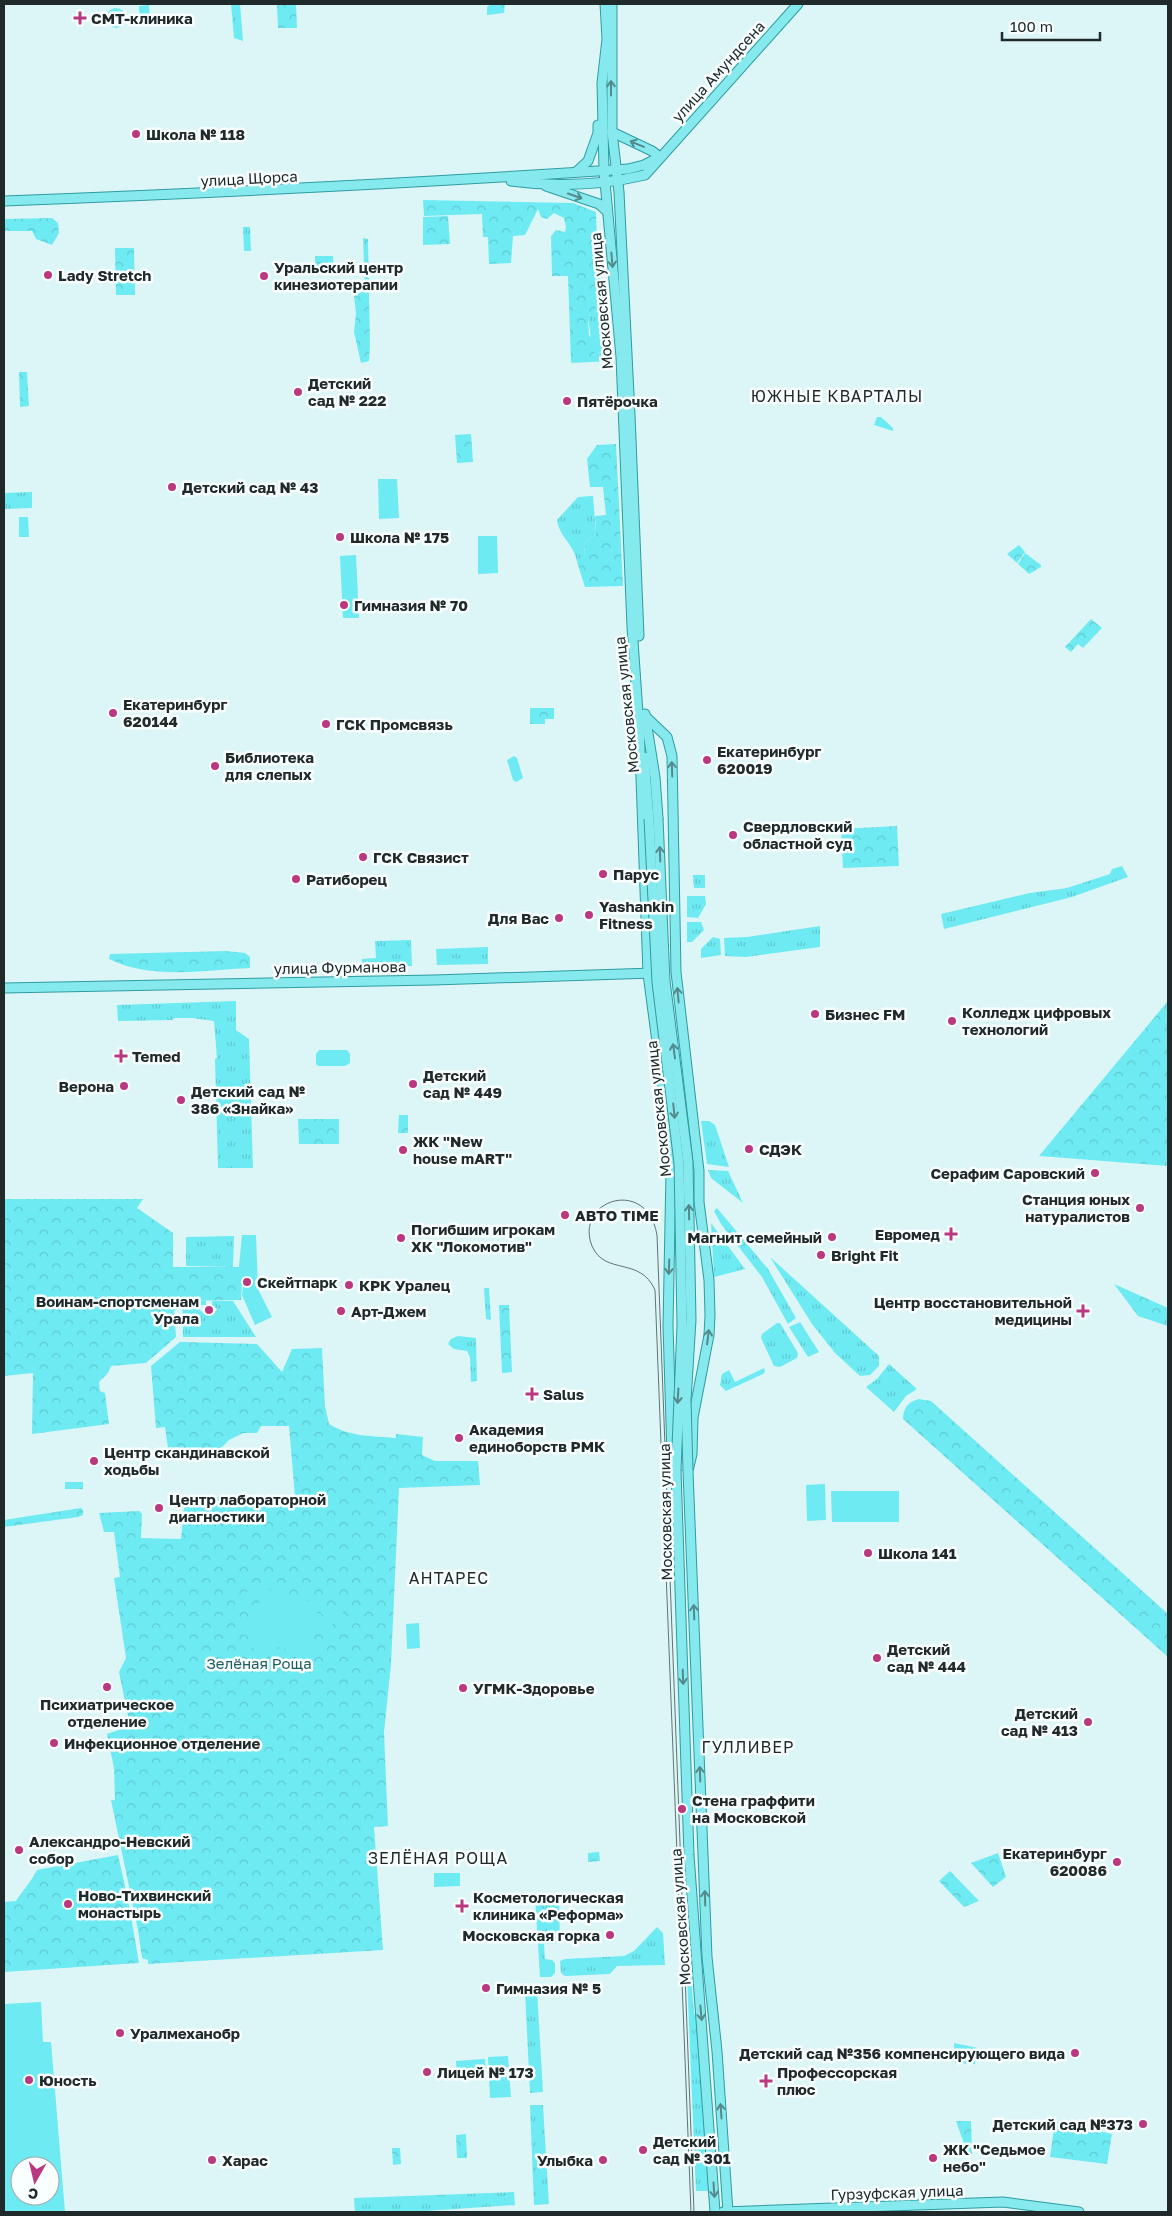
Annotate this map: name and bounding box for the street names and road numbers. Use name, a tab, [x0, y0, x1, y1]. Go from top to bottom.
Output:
street label: улица Амундсена	[668, 17, 768, 125]
street label: улица Щорса	[200, 166, 298, 190]
street label: Московская улица	[586, 232, 616, 370]
street label: Московская улица	[610, 636, 642, 774]
street label: улица Фурманова	[274, 957, 406, 977]
street label: Московская улица	[642, 1040, 674, 1178]
street label: Московская улица	[655, 1443, 675, 1581]
street label: Московская улица	[666, 1848, 694, 1986]
street label: Гурзуфская улица	[830, 2181, 964, 2203]

